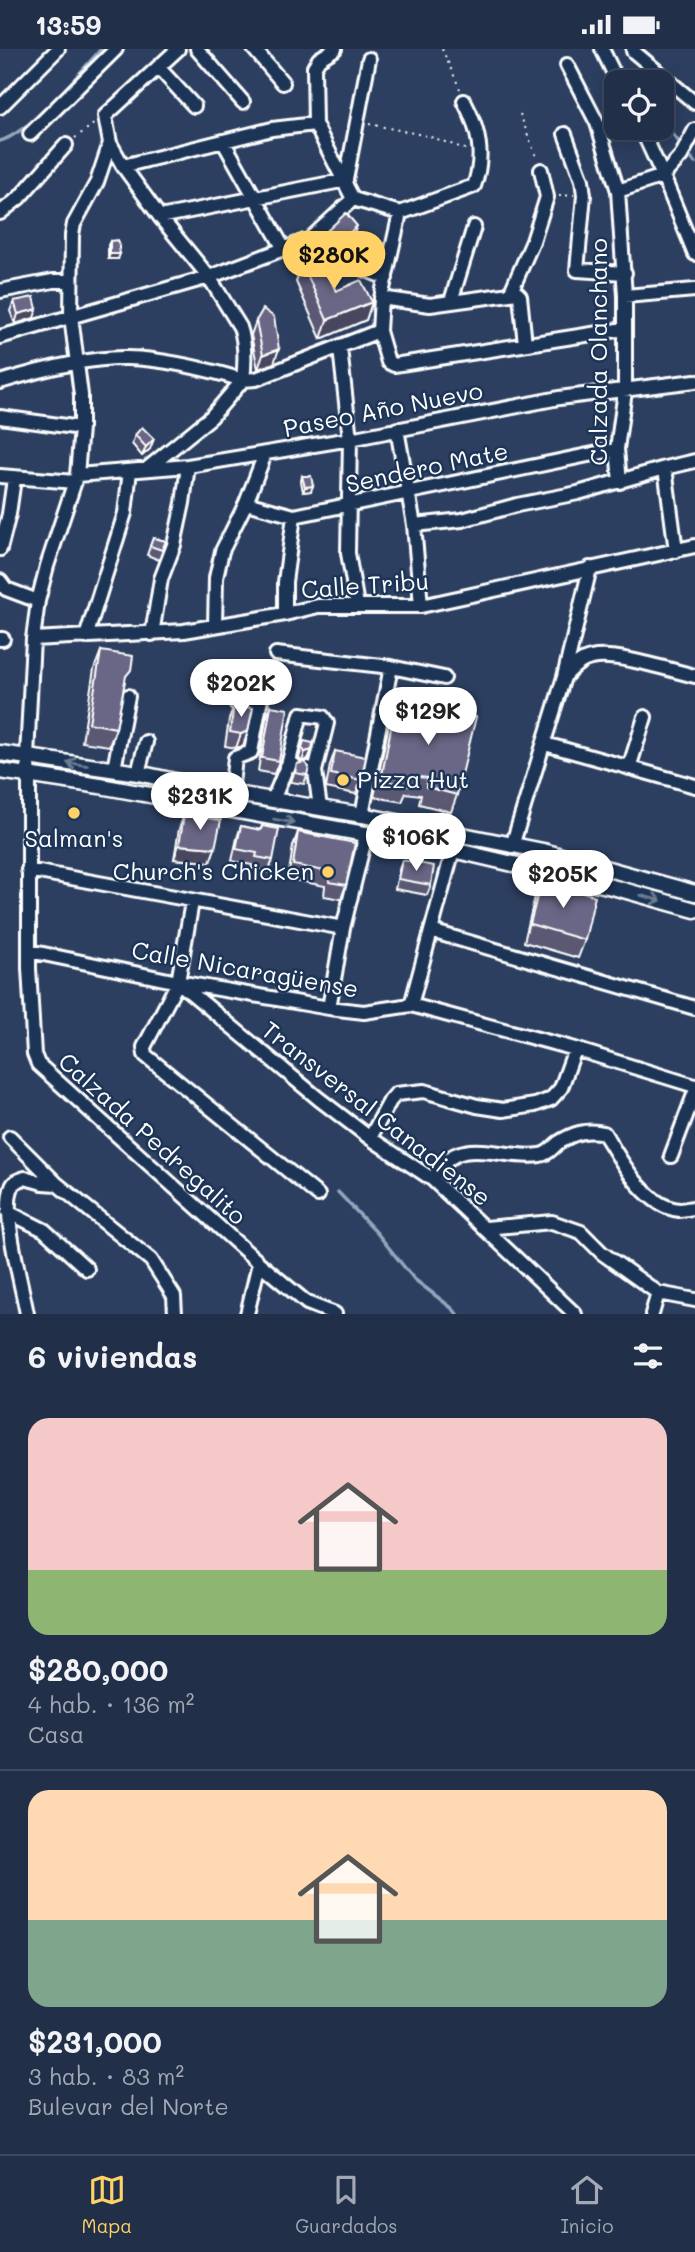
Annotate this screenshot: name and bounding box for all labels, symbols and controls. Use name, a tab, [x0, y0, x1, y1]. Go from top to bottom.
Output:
text: 13:59	[35, 8, 101, 42]
map controls	[604, 70, 674, 140]
button: locate	[604, 70, 674, 140]
pin: $280K	[285, 231, 383, 291]
street label: Calzada Olanchano	[582, 238, 613, 466]
text: $280K	[298, 239, 370, 269]
street label: Paseo Año Nuevo	[280, 374, 485, 443]
street label: Sendero Mate	[343, 434, 511, 499]
street label: Calle Tribu	[300, 565, 430, 604]
pin: $202K	[192, 659, 290, 719]
text: $202K	[206, 667, 276, 697]
pin: $129K	[379, 687, 477, 747]
text: $129K	[395, 695, 461, 725]
one-way arrow	[66, 757, 89, 770]
place label: Pizza Hut	[357, 763, 469, 794]
marker: Pizza Hut	[335, 772, 351, 788]
pin: $231K	[151, 773, 249, 832]
text: $231K	[167, 780, 233, 810]
marker: Salman's	[66, 805, 82, 821]
pin: $106K	[367, 813, 465, 873]
one-way arrow	[272, 815, 295, 828]
text: $106K	[382, 821, 450, 851]
place label: Salman's	[25, 822, 123, 853]
pin: $205K	[514, 851, 612, 910]
place label: Church's Chicken	[113, 855, 314, 886]
text: $205K	[528, 858, 598, 888]
marker: Church's Chicken	[320, 864, 336, 880]
one-way arrow	[640, 892, 662, 905]
street label: Calle Nicaragüense	[130, 933, 361, 1004]
street label: Transversal Canadiense	[256, 1014, 498, 1212]
street label: Calzada Pedregalito	[52, 1045, 254, 1231]
text: 6 viviendas	[28, 1336, 197, 1376]
icon: filters	[629, 1337, 667, 1375]
icon: home	[285, 1464, 411, 1590]
text: $280,000	[28, 1649, 168, 1689]
text: 4 hab. · 136 m²	[28, 1689, 194, 1719]
text: Casa	[28, 1719, 84, 1749]
icon: home	[285, 1836, 411, 1962]
text: $231,000	[28, 2021, 162, 2061]
text: 3 hab. · 83 m²	[28, 2061, 184, 2091]
text: Bulevar del Norte	[28, 2091, 229, 2121]
tab: Mapa	[82, 2171, 132, 2238]
tab: Guardados	[295, 2171, 397, 2238]
tab: Inicio	[561, 2171, 613, 2238]

